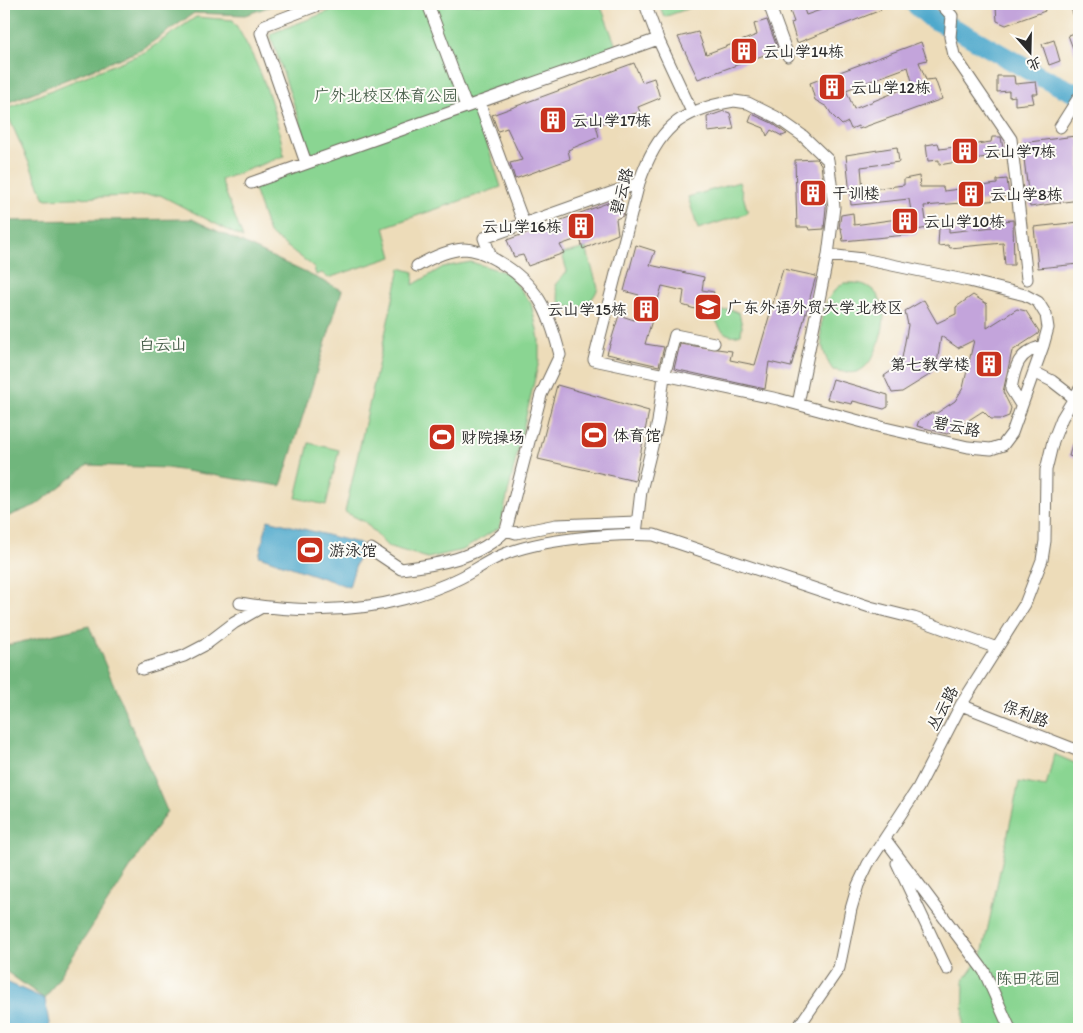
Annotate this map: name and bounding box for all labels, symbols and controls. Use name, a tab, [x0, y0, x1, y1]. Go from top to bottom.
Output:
north arrow	[1006, 28, 1056, 78]
building icon: 云山学14栋	[729, 36, 759, 66]
place label: 云山学14栋	[763, 42, 844, 61]
text: 北	[1025, 53, 1044, 74]
building icon: 云山学12栋	[817, 72, 847, 102]
place label: 云山学12栋	[851, 78, 931, 97]
park label: 广外北校区体育公园	[314, 86, 458, 105]
building icon: 云山学17栋	[538, 105, 568, 135]
place label: 云山学17栋	[572, 111, 651, 130]
building icon: 云山学7栋	[950, 136, 980, 166]
place label: 云山学7栋	[984, 142, 1056, 161]
street label: 碧云路	[606, 165, 637, 217]
building icon: 干训楼	[798, 178, 828, 208]
building icon: 云山学8栋	[956, 179, 986, 209]
place label: 干训楼	[832, 184, 880, 203]
place label: 云山学8栋	[990, 185, 1063, 204]
building icon: 云山学10栋	[890, 206, 920, 236]
building icon: 云山学16栋	[566, 211, 596, 241]
place label: 云山学10栋	[924, 212, 1005, 231]
place label: 云山学16栋	[482, 217, 562, 236]
school or university icon: 广东外语外贸大学北校区	[693, 292, 723, 322]
building icon: 云山学15栋	[631, 294, 661, 324]
place label: 广东外语外贸大学北校区	[727, 298, 903, 317]
place label: 云山学15栋	[547, 300, 627, 319]
park label: 白云山	[139, 335, 187, 354]
building icon: 第七教学楼	[974, 349, 1004, 379]
place label: 第七教学楼	[890, 355, 970, 374]
street label: 碧云路	[931, 412, 982, 441]
sports icon: 体育馆	[579, 420, 609, 450]
sports icon: 财院操场	[427, 422, 457, 452]
place label: 体育馆	[613, 426, 661, 445]
place label: 财院操场	[461, 428, 525, 447]
sports icon: 游泳馆	[295, 535, 325, 565]
place label: 游泳馆	[329, 541, 377, 560]
street label: 丛云路	[923, 683, 962, 734]
street label: 保利路	[1000, 696, 1052, 731]
park label: 陈田花园	[996, 969, 1060, 988]

